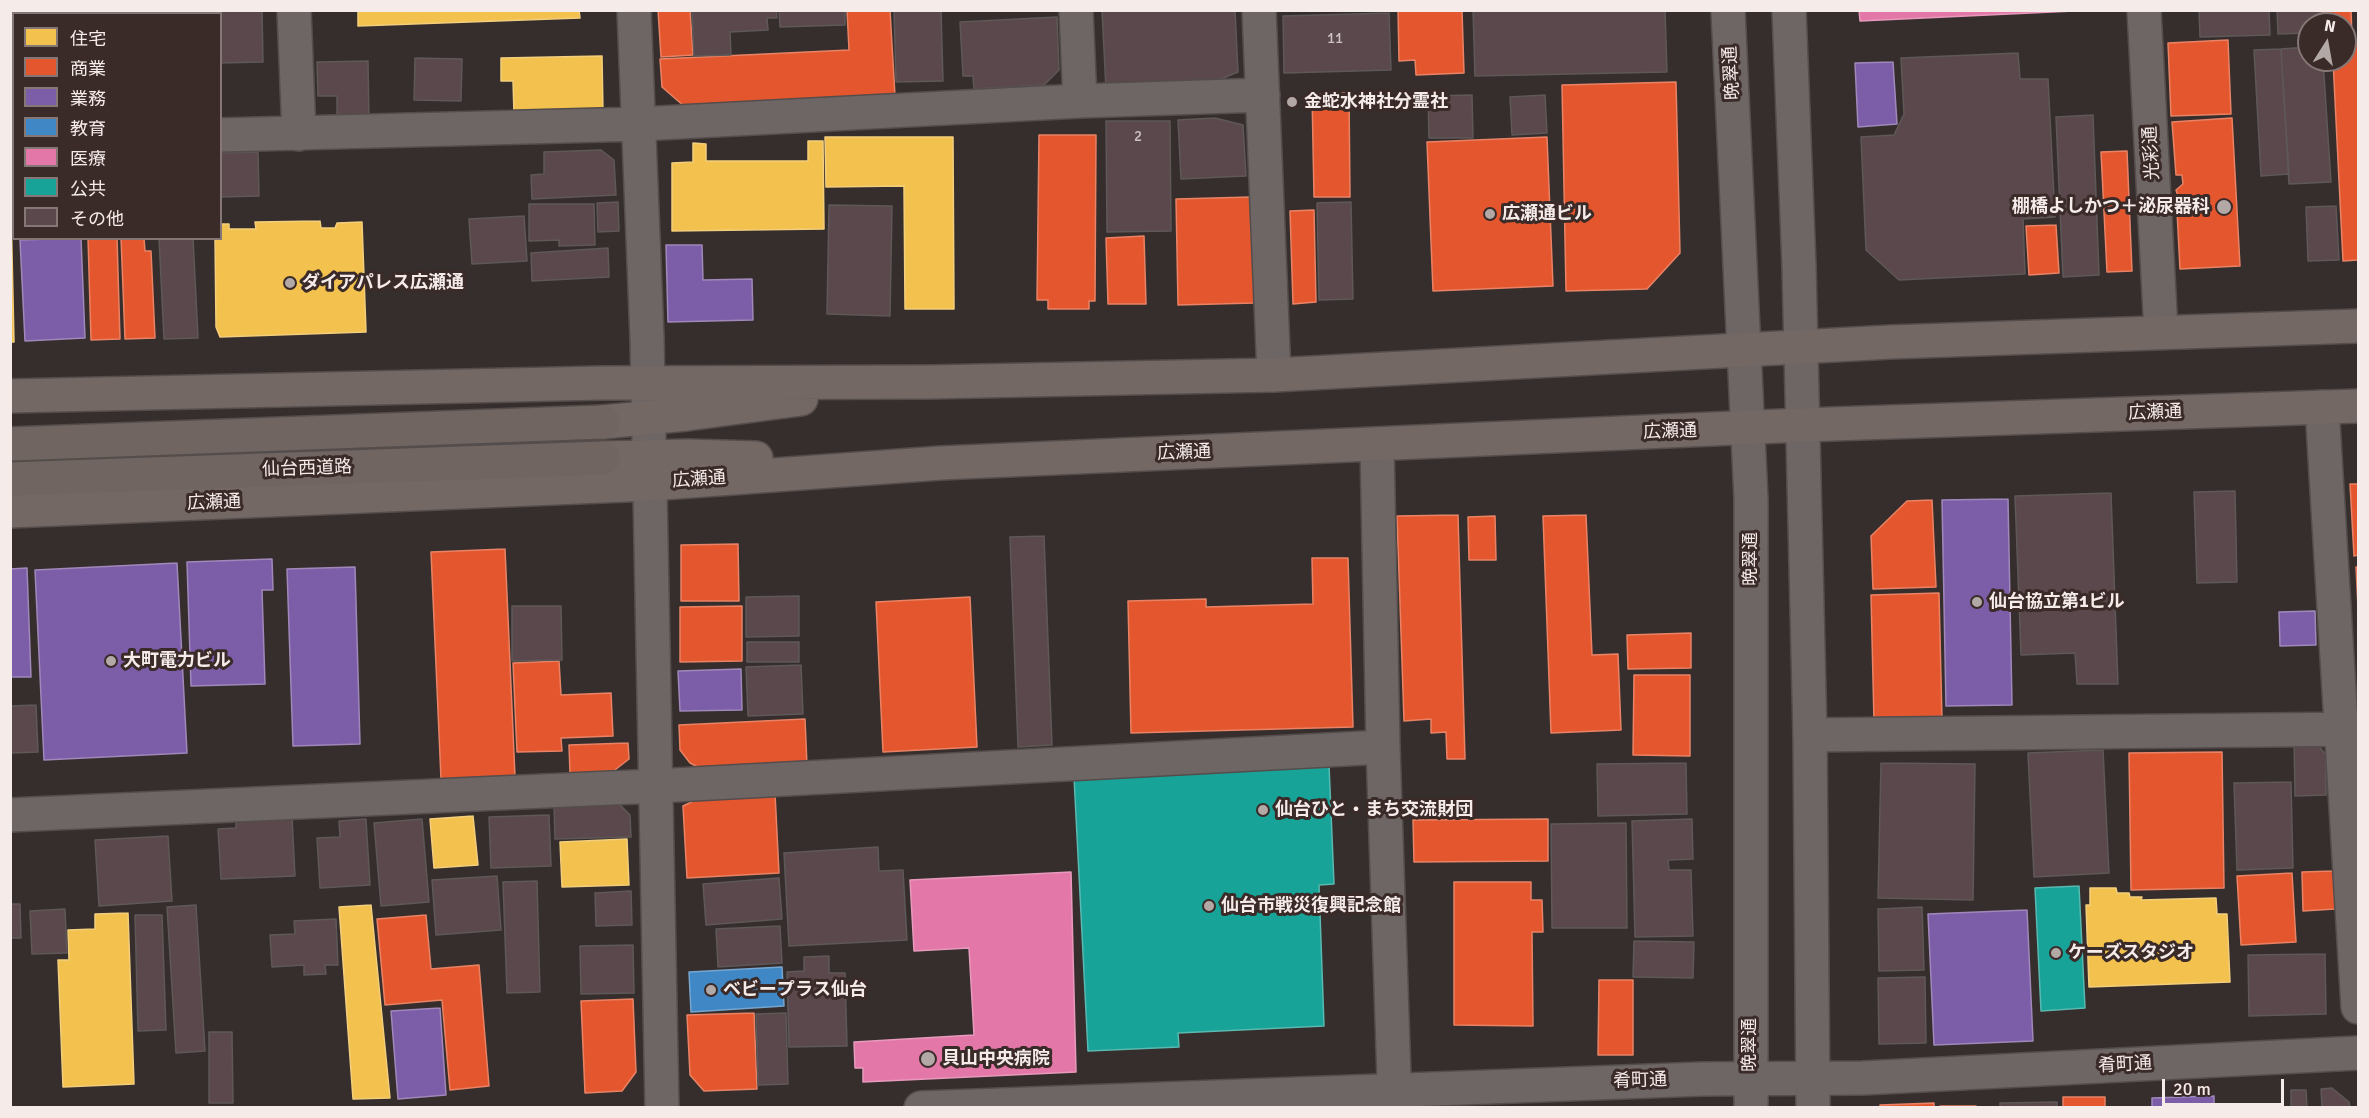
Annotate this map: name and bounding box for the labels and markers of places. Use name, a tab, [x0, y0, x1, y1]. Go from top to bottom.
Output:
place label: 金蛇水神社分霊社	[1304, 91, 1448, 113]
marker: 金蛇水神社分霊社	[1285, 95, 1299, 109]
place label: 棚橋よしかつ＋泌尿器科	[2012, 196, 2210, 218]
marker: 棚橋よしかつ＋泌尿器科	[2215, 198, 2233, 216]
place label: 広瀬通ビル	[1502, 203, 1592, 225]
marker: 広瀬通ビル	[1483, 207, 1497, 221]
place label: ダイアパレス広瀬通	[302, 272, 464, 294]
marker: ダイアパレス広瀬通	[283, 276, 297, 290]
place label: 仙台協立第1ビル	[1989, 591, 2125, 613]
marker: 仙台協立第1ビル	[1970, 595, 1984, 609]
place label: 大町電力ビル	[123, 650, 231, 672]
marker: 大町電力ビル	[104, 654, 118, 668]
place label: 仙台ひと・まち交流財団	[1275, 799, 1473, 821]
marker: 仙台ひと・まち交流財団	[1256, 803, 1270, 817]
place label: 仙台市戦災復興記念館	[1221, 895, 1401, 917]
marker: 仙台市戦災復興記念館	[1202, 899, 1216, 913]
place label: ケーズスタジオ	[2068, 942, 2194, 964]
marker: ケーズスタジオ	[2049, 946, 2063, 960]
place label: ベビープラス仙台	[723, 979, 867, 1001]
marker: ベビープラス仙台	[704, 983, 718, 997]
place label: 貝山中央病院	[942, 1048, 1050, 1070]
marker: 貝山中央病院	[919, 1050, 937, 1068]

